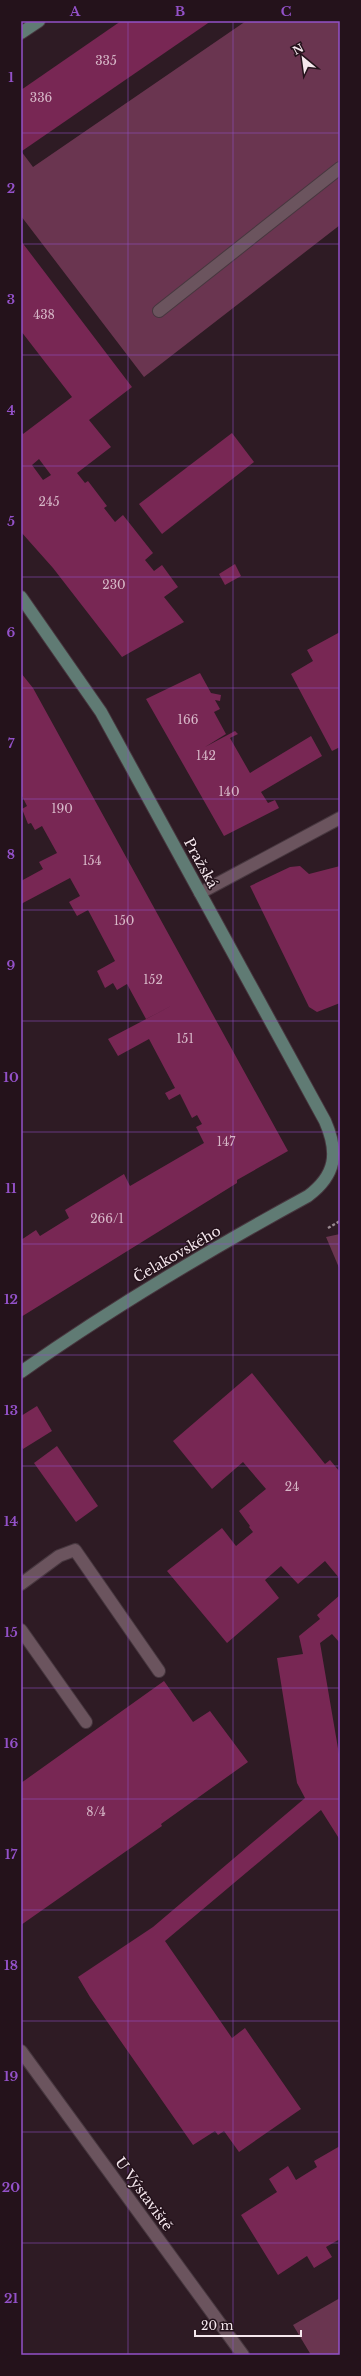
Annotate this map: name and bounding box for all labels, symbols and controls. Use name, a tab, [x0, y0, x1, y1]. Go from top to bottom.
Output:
text: A	[69, 3, 81, 20]
text: B	[175, 3, 185, 20]
text: C	[281, 3, 292, 20]
north arrow	[283, 38, 323, 78]
text: N	[290, 40, 307, 58]
house number: 335	[95, 53, 117, 68]
text: 1	[8, 69, 14, 86]
house number: 336	[30, 90, 53, 105]
text: 2	[7, 180, 15, 197]
text: 3	[7, 291, 15, 308]
house number: 438	[33, 307, 55, 322]
text: 4	[7, 402, 16, 419]
house number: 245	[38, 494, 60, 509]
text: 5	[7, 513, 15, 530]
house number: 230	[102, 577, 126, 592]
text: 6	[7, 624, 16, 641]
house number: 166	[178, 712, 199, 727]
text: 7	[8, 735, 15, 752]
house number: 142	[196, 748, 216, 763]
house number: 140	[219, 784, 239, 799]
house number: 190	[51, 801, 73, 816]
street label: Pražská	[180, 835, 222, 891]
text: 8	[7, 846, 15, 863]
house number: 154	[82, 853, 102, 868]
house number: 150	[114, 913, 134, 928]
text: 9	[7, 957, 16, 974]
house number: 152	[143, 972, 163, 987]
house number: 151	[176, 1031, 194, 1046]
text: 10	[3, 1069, 19, 1086]
house number: 147	[217, 1134, 236, 1149]
text: 11	[5, 1180, 17, 1197]
house number: 266/1	[90, 1211, 124, 1226]
street label: Čelakovského	[129, 1221, 224, 1286]
text: 12	[4, 1291, 18, 1308]
text: 13	[4, 1402, 18, 1419]
house number: 24	[285, 1479, 299, 1494]
text: 14	[4, 1513, 19, 1530]
text: 15	[4, 1624, 18, 1641]
text: 16	[4, 1735, 18, 1752]
house number: 8/4	[86, 1804, 106, 1819]
text: 17	[5, 1846, 17, 1863]
text: 18	[4, 1957, 18, 1974]
text: 19	[4, 2068, 18, 2085]
street label: U Výstaviště	[111, 2154, 177, 2234]
text: 20	[2, 2179, 20, 2196]
text: 21	[4, 2290, 18, 2307]
scale bar	[195, 2312, 301, 2338]
text: 20 m	[201, 2318, 233, 2333]

